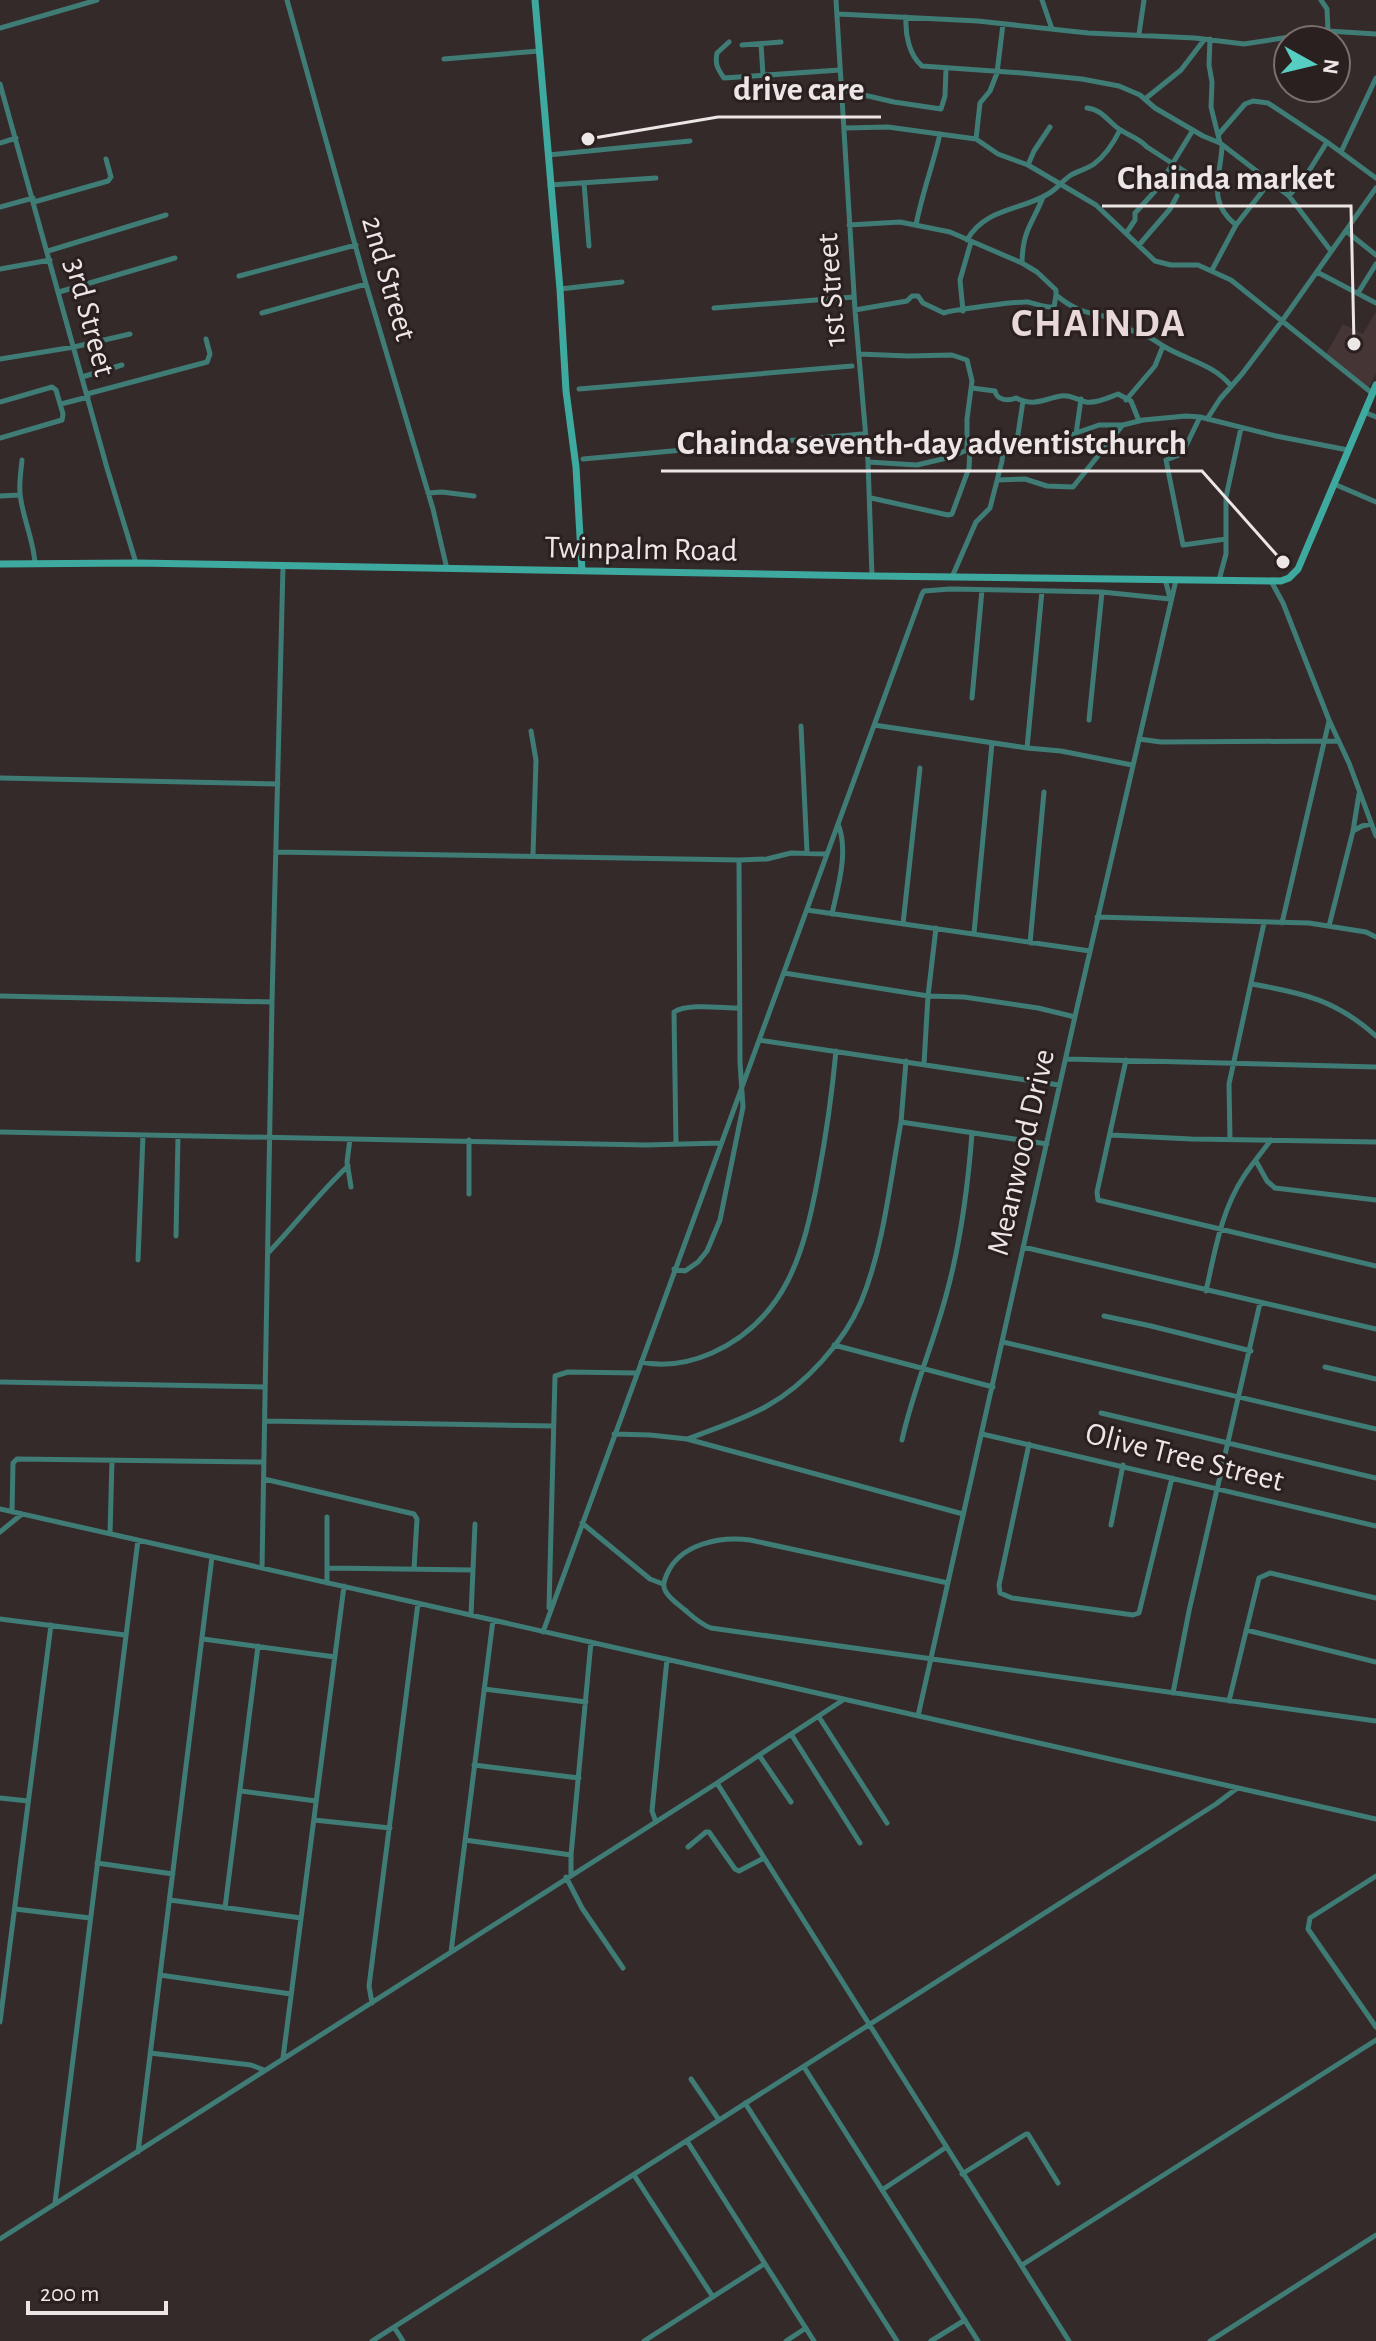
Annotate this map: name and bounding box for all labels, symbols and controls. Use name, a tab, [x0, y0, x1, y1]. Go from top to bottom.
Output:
north arrow	[1272, 24, 1352, 104]
text: N	[1319, 58, 1343, 76]
callout: drive care	[718, 59, 881, 117]
text: drive care	[733, 73, 865, 107]
callout: Chainda market	[1102, 148, 1351, 206]
text: Chainda market	[1117, 162, 1335, 196]
street label: 2nd Street	[356, 212, 422, 344]
street label: 1st Street	[811, 232, 851, 348]
street label: 3rd Street	[59, 255, 121, 380]
district label: CHAINDA	[1011, 304, 1187, 344]
callout: Chainda seventh-day adventistchurch	[661, 413, 1202, 471]
text: Chainda seventh-day adventistchurch	[677, 427, 1187, 461]
street label: Twinpalm Road	[544, 531, 738, 567]
street label: Meanwood Drive	[982, 1046, 1060, 1258]
street label: Olive Tree Street	[1082, 1417, 1287, 1497]
scale bar	[28, 2265, 166, 2315]
text: 200 m	[40, 2282, 99, 2306]

